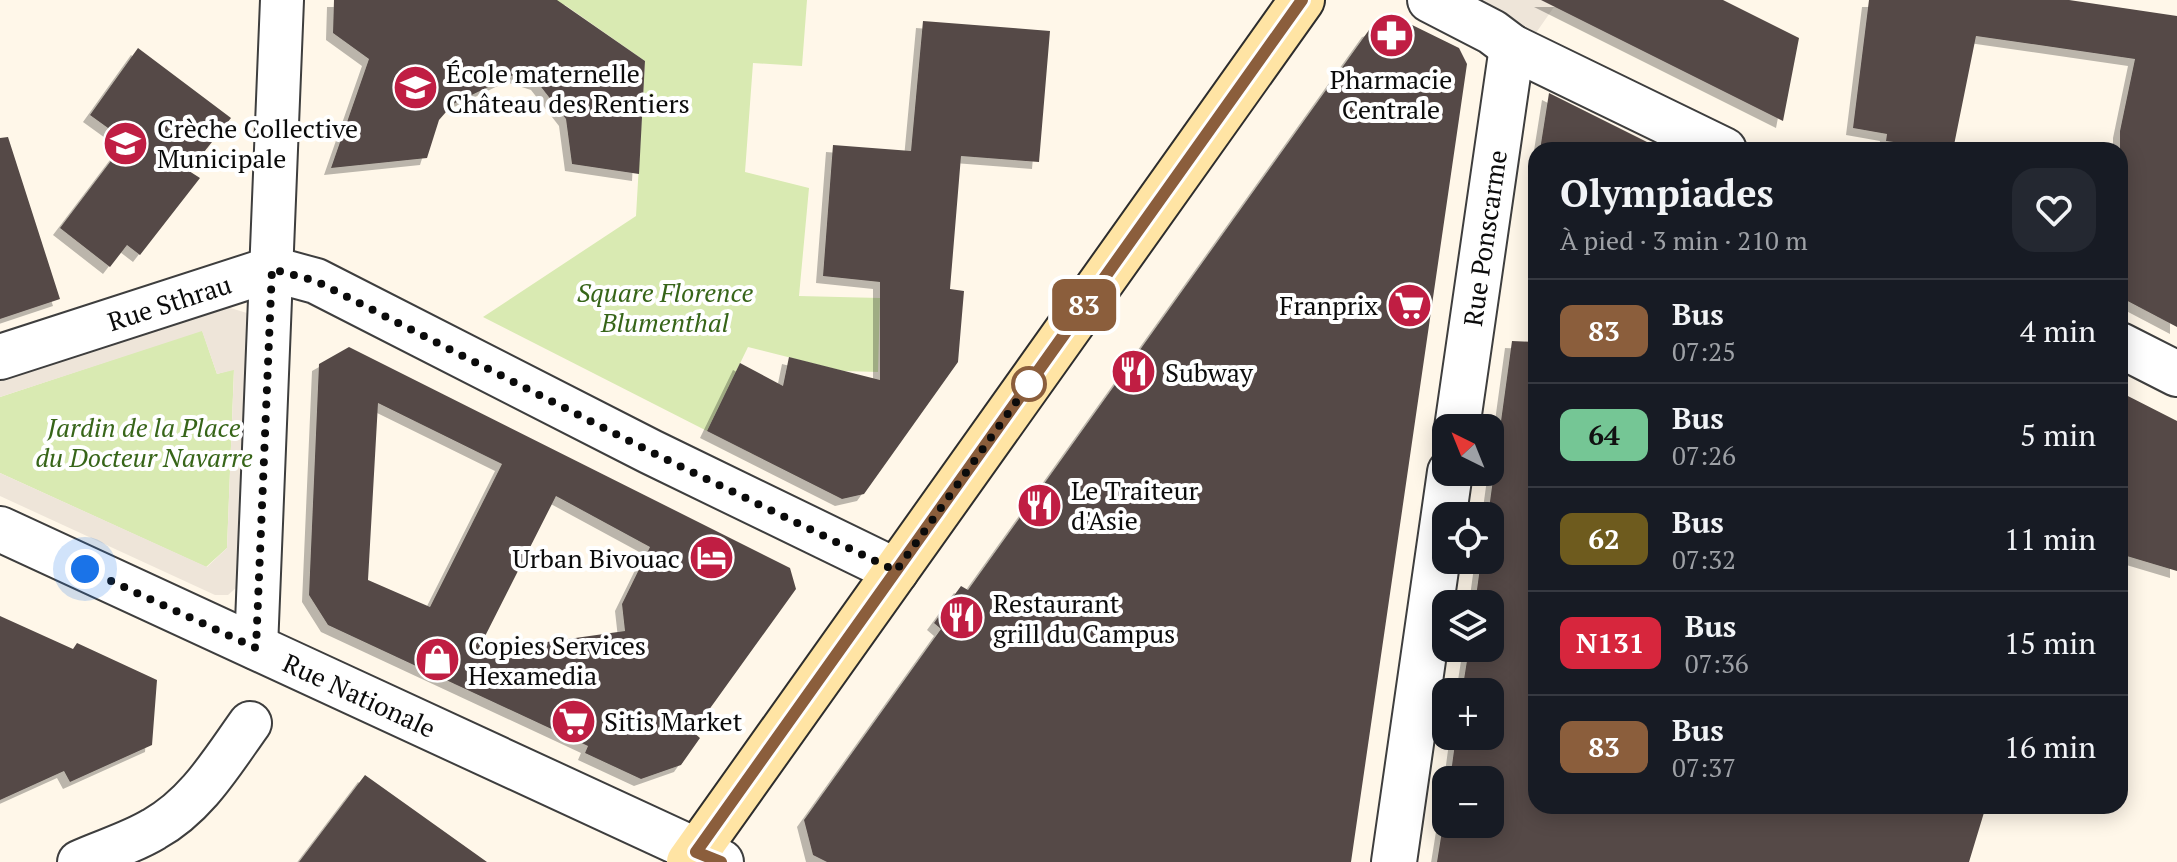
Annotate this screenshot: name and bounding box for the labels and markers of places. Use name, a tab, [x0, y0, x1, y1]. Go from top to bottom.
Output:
pharmacy icon: Pharmacie Centrale	[1367, 12, 1415, 60]
place label: École maternelle Château des Rentiers	[446, 56, 690, 120]
place label: Pharmacie Centrale	[1330, 62, 1452, 126]
school or university icon: École maternelle Château des Rentiers	[391, 64, 439, 112]
place label: Crèche Collective Municipale	[157, 111, 358, 175]
school or university icon: Crèche Collective Municipale	[102, 119, 150, 167]
supermarket icon: Franprix	[1385, 281, 1433, 329]
place label: Franprix	[1279, 288, 1378, 322]
restaurant icon: Subway	[1110, 348, 1158, 396]
place label: Subway	[1165, 355, 1254, 389]
unlabelled marker	[1012, 367, 1046, 401]
place label: Le Traiteur d'Asie	[1071, 473, 1199, 537]
restaurant icon: Le Traiteur d'Asie	[1016, 481, 1064, 529]
hotel icon: Urban Bivouac	[687, 534, 735, 582]
place label: Urban Bivouac	[512, 541, 680, 575]
place label: Restaurant grill du Campus	[993, 586, 1175, 650]
restaurant icon: Restaurant grill du Campus	[938, 594, 986, 642]
place label: Copies Services Hexamedia	[468, 628, 646, 692]
shop icon: Copies Services Hexamedia	[413, 636, 461, 684]
supermarket icon: Sitis Market	[549, 697, 597, 745]
place label: Sitis Market	[604, 704, 743, 738]

